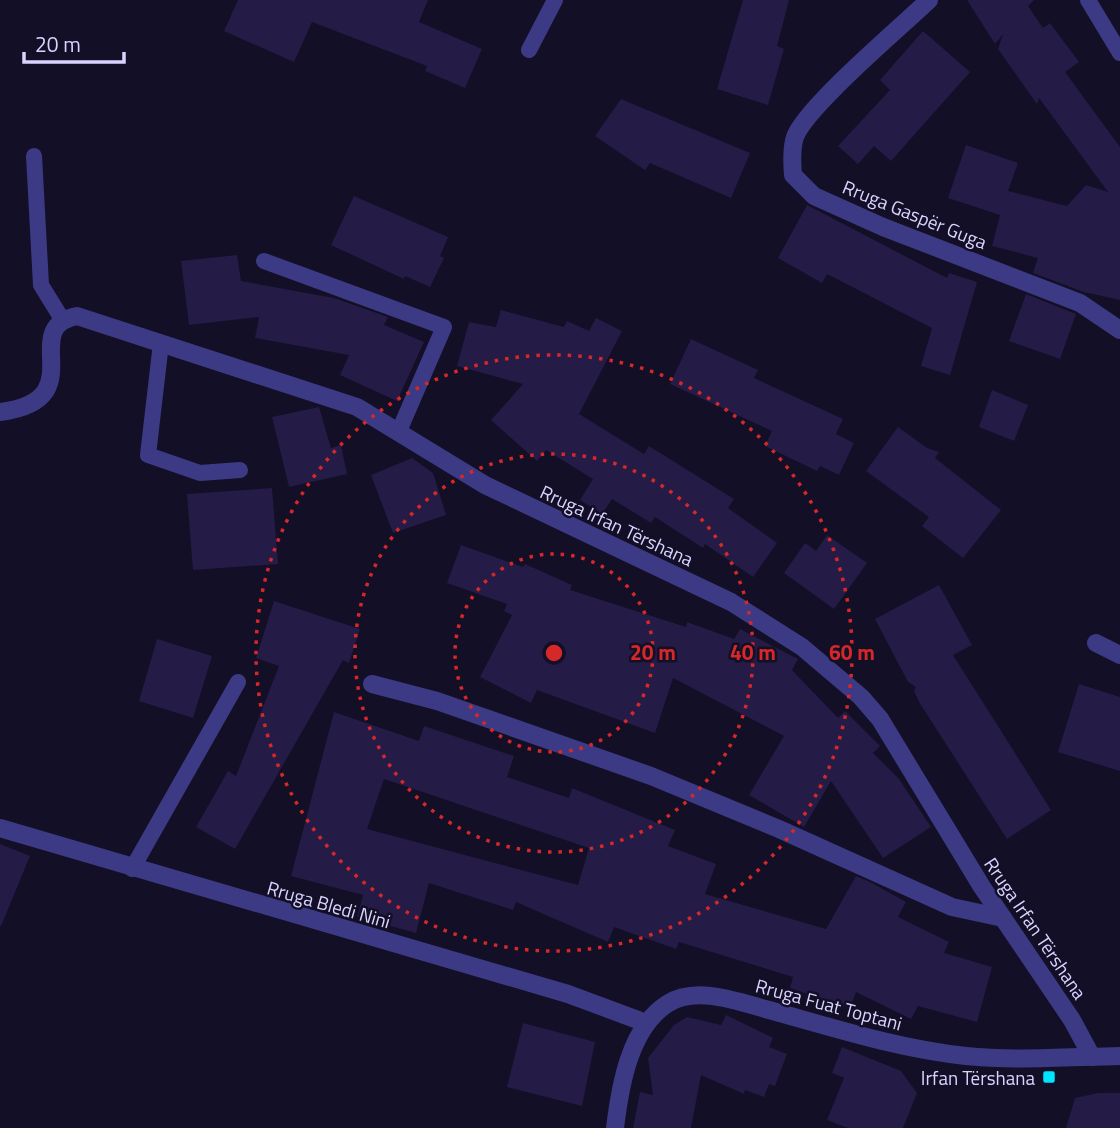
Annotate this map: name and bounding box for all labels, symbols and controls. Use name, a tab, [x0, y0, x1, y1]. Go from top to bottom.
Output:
scale bar	[24, 21, 124, 65]
text: 20 m	[35, 28, 81, 60]
street label: Rruga Gaspër Guga	[838, 172, 992, 256]
street label: Rruga Irfan Tërshana	[536, 477, 699, 573]
text: 20 m	[630, 636, 676, 668]
text: 40 m	[730, 636, 776, 668]
text: 60 m	[829, 636, 875, 668]
centre of rings	[542, 641, 566, 665]
street label: Rruga Irfan Tërshana	[978, 851, 1095, 1005]
street label: Rruga Bledi Nini	[264, 873, 394, 935]
street label: Rruga Fuat Toptani	[752, 970, 906, 1038]
place label: Irfan Tërshana	[921, 1063, 1035, 1092]
marker: Irfan Tërshana	[1041, 1069, 1057, 1085]

